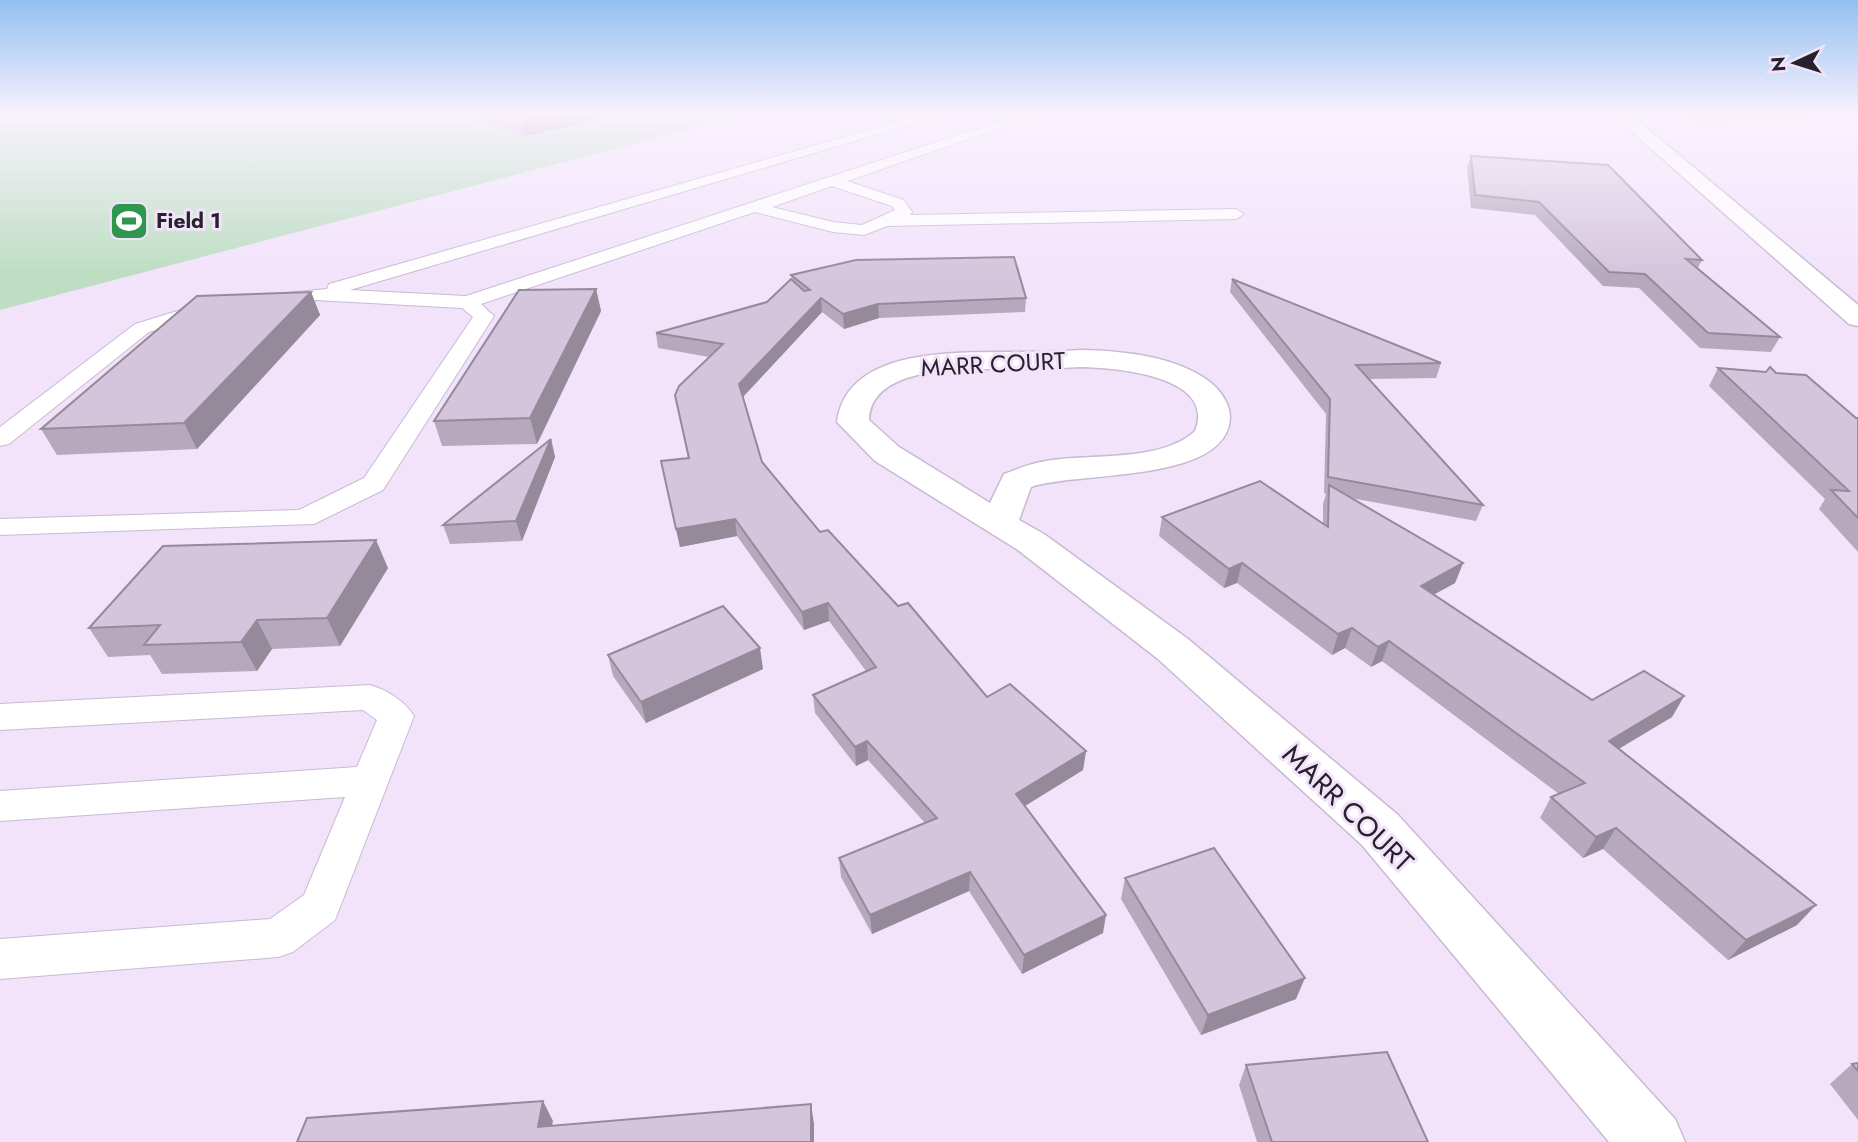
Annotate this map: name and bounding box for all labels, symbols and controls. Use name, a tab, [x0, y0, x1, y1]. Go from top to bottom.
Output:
north arrow	[1760, 28, 1830, 98]
text: N	[1765, 56, 1793, 73]
sports icon: Field 1	[108, 200, 150, 242]
place label: Field 1	[156, 206, 221, 236]
street label: MARR COURT	[920, 343, 1066, 385]
street label: MARR COURT	[1273, 735, 1423, 881]

